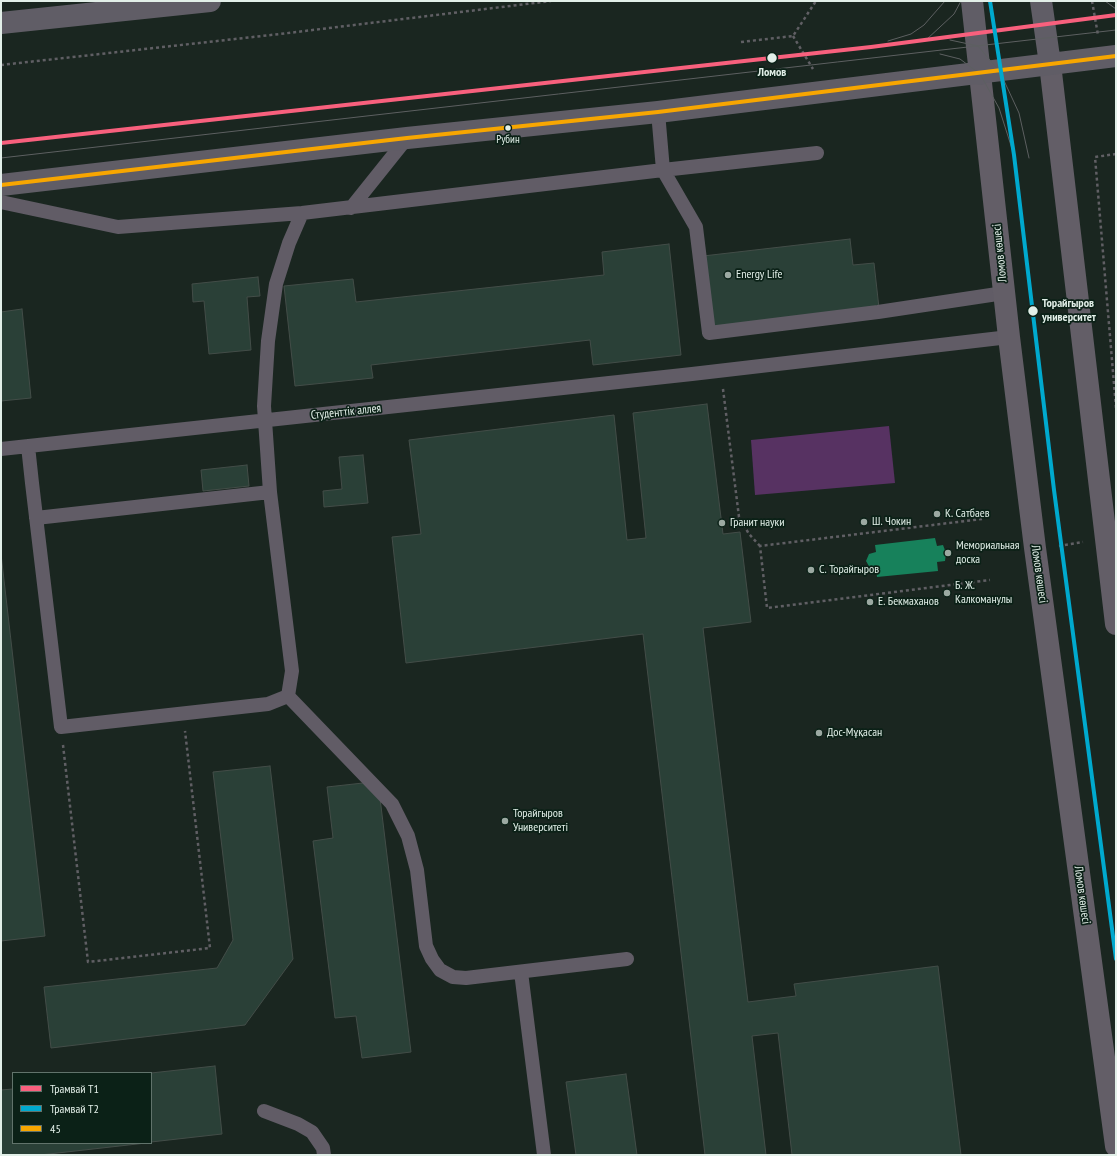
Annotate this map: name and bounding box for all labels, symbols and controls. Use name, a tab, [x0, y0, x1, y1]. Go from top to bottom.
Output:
marker: Ломов	[765, 51, 779, 65]
place label: Ломов	[758, 66, 786, 80]
marker: Рубин	[503, 123, 513, 133]
place label: Рубин	[496, 133, 520, 147]
street label: Ломов көшесі	[990, 223, 1010, 283]
place label: Energy Life	[736, 268, 782, 282]
marker: Energy Life	[723, 270, 733, 280]
place label: Торайгыров университет	[1042, 297, 1096, 325]
marker: Торайгыров университет	[1026, 304, 1040, 318]
street label: Студенттік аллея	[310, 401, 382, 423]
place label: К. Сатбаев	[945, 507, 990, 521]
marker: К. Сатбаев	[932, 509, 942, 519]
place label: Ш. Чокин	[872, 515, 911, 529]
place label: Гранит науки	[730, 516, 785, 530]
marker: Ш. Чокин	[859, 517, 869, 527]
marker: Гранит науки	[717, 518, 727, 528]
place label: Мемориальная доска	[956, 539, 1019, 567]
street label: Ломов көшесі	[1028, 544, 1050, 604]
marker: Мемориальная доска	[943, 548, 953, 558]
place label: С. Торайгыров	[819, 563, 879, 577]
marker: С. Торайгыров	[806, 565, 816, 575]
place label: Б. Ж. Калкоманулы	[955, 579, 1012, 607]
marker: Б. Ж. Калкоманулы	[942, 588, 952, 598]
place label: Е. Бекмаханов	[878, 595, 939, 609]
marker: Е. Бекмаханов	[865, 597, 875, 607]
place label: Дос-Мұқасан	[827, 726, 882, 740]
marker: Дос-Мұқасан	[814, 728, 824, 738]
place label: Торайгыров Университеті	[513, 807, 568, 835]
marker: Торайгыров Университеті	[500, 816, 510, 826]
street label: Ломов көшесі	[1071, 865, 1093, 925]
legend	[12, 1072, 152, 1144]
text: Трамвай T1	[50, 1081, 99, 1096]
text: Трамвай T2	[50, 1101, 99, 1116]
text: 45	[50, 1121, 61, 1136]

